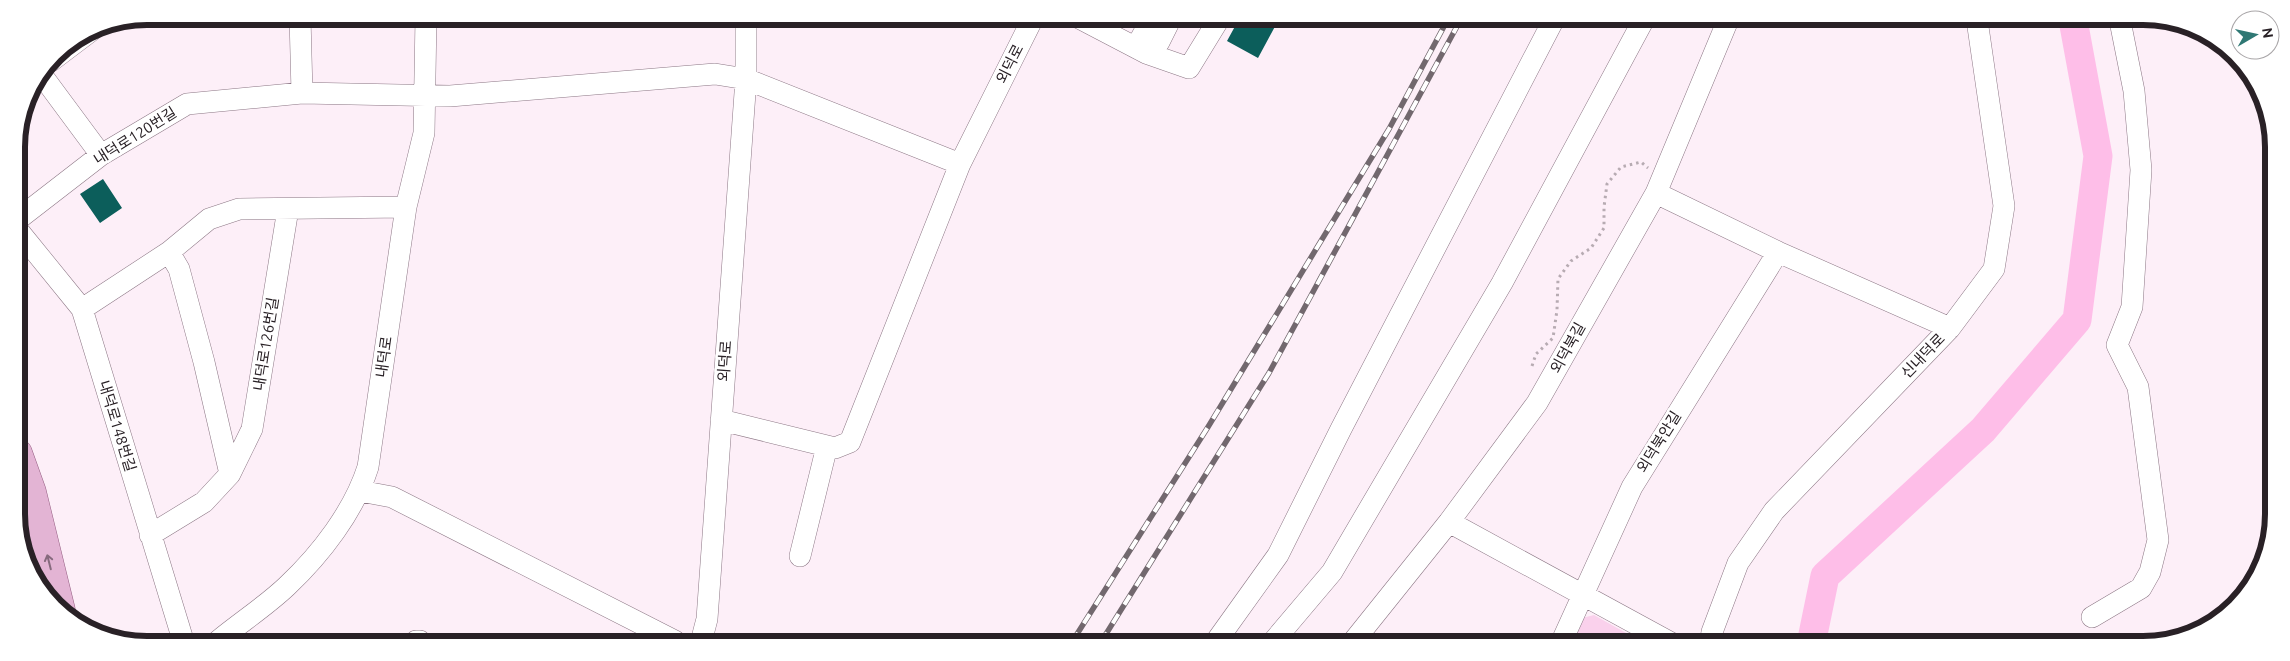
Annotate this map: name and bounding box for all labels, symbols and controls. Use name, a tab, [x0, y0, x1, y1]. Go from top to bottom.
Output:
north arrow	[2230, 10, 2280, 60]
text: N	[2259, 27, 2277, 39]
street label: 외덕로	[993, 41, 1027, 86]
street label: 내덕로120번길	[90, 103, 179, 168]
street label: 내덕로126번길	[250, 296, 281, 392]
street label: 외덕북길	[1547, 319, 1588, 376]
street label: 신내덕로	[1897, 330, 1948, 381]
street label: 내덕로	[372, 335, 395, 379]
street label: 외덕로	[715, 340, 734, 382]
street label: 내덕로148번길	[96, 378, 139, 473]
street label: 외덕북안길	[1633, 408, 1684, 476]
one-way arrow	[44, 555, 53, 571]

